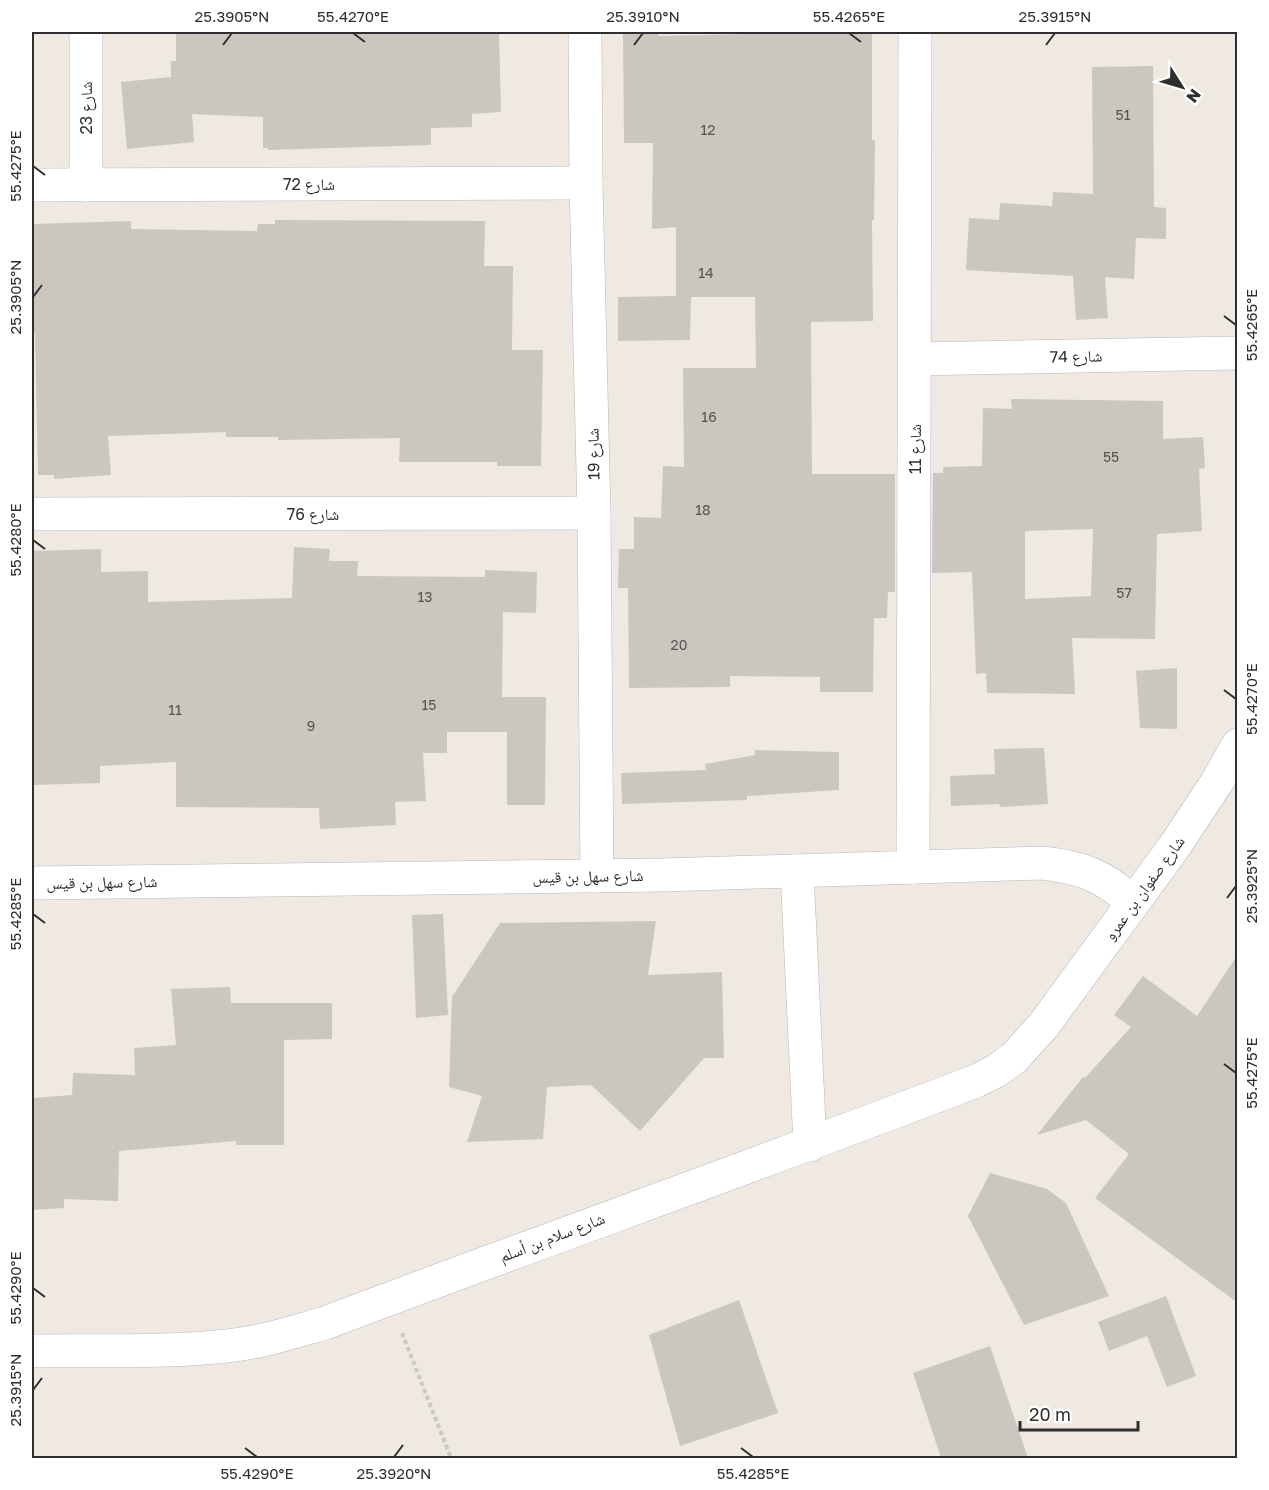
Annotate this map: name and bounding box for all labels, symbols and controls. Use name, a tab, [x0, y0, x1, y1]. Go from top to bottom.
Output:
text: 25.3905°N	[194, 7, 270, 25]
text: 55.4270°E	[317, 7, 389, 25]
text: 25.3910°N	[606, 7, 680, 25]
text: 55.4265°E	[813, 7, 885, 25]
text: 25.3915°N	[1019, 7, 1091, 25]
north arrow	[1152, 57, 1212, 117]
street label: شارع 23	[76, 81, 97, 135]
text: N	[1182, 85, 1206, 107]
house number: 51	[1116, 106, 1131, 123]
house number: 12	[701, 121, 715, 138]
text: 55.4275°E	[6, 130, 24, 202]
street label: شارع 72	[283, 174, 335, 195]
text: 25.3905°N	[6, 259, 24, 335]
house number: 14	[698, 264, 714, 281]
text: 55.4265°E	[1242, 289, 1260, 361]
street label: شارع 74	[1049, 346, 1103, 367]
house number: 16	[701, 408, 717, 425]
street label: شارع 11	[905, 424, 926, 474]
street label: شارع 19	[583, 428, 604, 480]
house number: 55	[1103, 448, 1119, 465]
house number: 18	[695, 501, 711, 518]
text: 55.4280°E	[6, 503, 24, 577]
street label: شارع 76	[287, 504, 339, 525]
house number: 57	[1116, 584, 1132, 601]
house number: 13	[418, 588, 432, 605]
house number: 20	[671, 636, 687, 653]
text: 55.4270°E	[1242, 663, 1260, 735]
house number: 15	[422, 696, 436, 713]
house number: 11	[168, 701, 182, 718]
house number: 9	[307, 717, 315, 734]
street label: شارع صفوان بن عمرو	[1099, 832, 1189, 945]
text: 25.3925°N	[1242, 849, 1260, 923]
street label: شارع سهل بن قيس	[532, 865, 644, 888]
street label: شارع سهل بن قيس	[46, 871, 158, 894]
text: 55.4285°E	[6, 878, 24, 950]
text: 55.4275°E	[1242, 1037, 1260, 1109]
street label: شارع سلام بن أسلم	[497, 1208, 608, 1267]
text: 55.4290°E	[6, 1251, 24, 1325]
text: 25.3915°N	[6, 1354, 24, 1426]
scale bar	[1020, 1394, 1138, 1432]
text: 20 m	[1029, 1403, 1071, 1425]
text: 55.4290°E	[220, 1464, 294, 1482]
text: 25.3920°N	[356, 1464, 432, 1482]
text: 55.4285°E	[717, 1464, 789, 1482]

